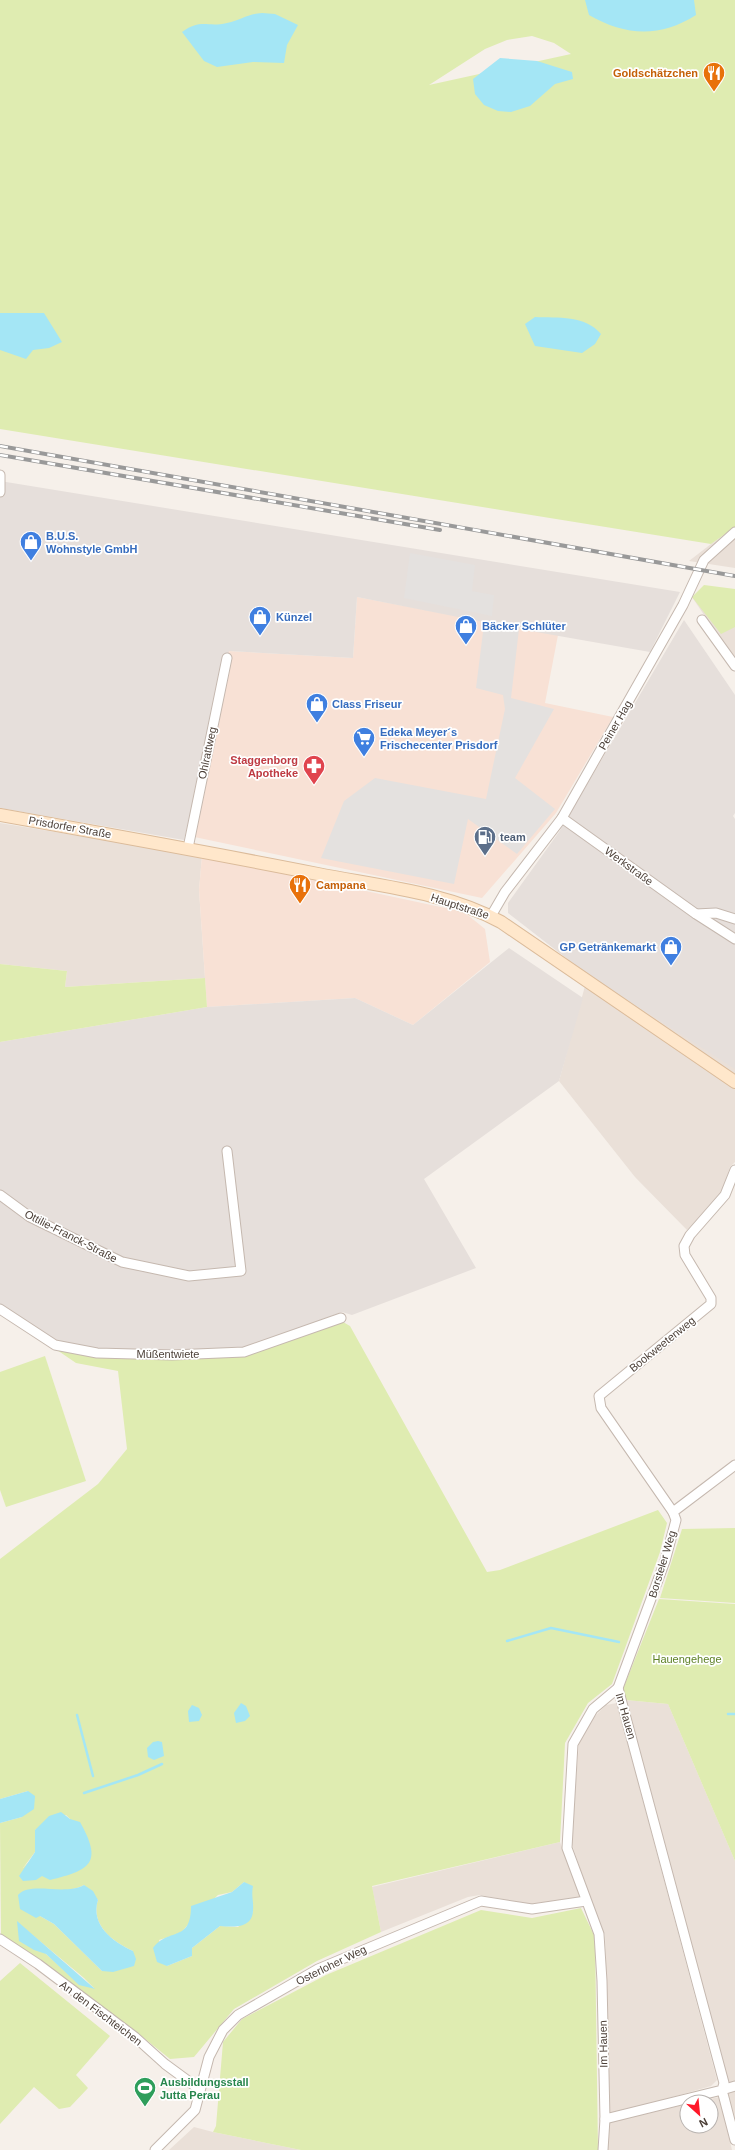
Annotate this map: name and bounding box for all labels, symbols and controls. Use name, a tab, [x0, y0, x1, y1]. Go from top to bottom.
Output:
restaurant icon: Goldschätzchen	[701, 60, 727, 93]
place label: Goldschätzchen	[613, 67, 698, 79]
shop icon: B.U.S. Wohnstyle GmbH	[18, 529, 44, 562]
place label: B.U.S. Wohnstyle GmbH	[46, 530, 138, 555]
shop icon: Künzel	[247, 604, 273, 637]
place label: Künzel	[276, 611, 312, 623]
shop icon: Bäcker Schlüter	[453, 613, 479, 646]
place label: Bäcker Schlüter	[482, 620, 566, 632]
shop icon: Class Friseur	[304, 691, 330, 724]
place label: Class Friseur	[332, 698, 402, 710]
street label: Peiner Hag	[596, 698, 634, 752]
supermarket icon: Edeka Meyer´s Frischecenter Prisdorf	[351, 725, 377, 758]
street label: Ohlrattweg	[196, 726, 218, 780]
place label: Edeka Meyer´s Frischecenter Prisdorf	[380, 726, 498, 751]
pharmacy icon: Staggenborg Apotheke	[301, 753, 327, 786]
place label: Staggenborg Apotheke	[230, 754, 298, 779]
street label: Prisdorfer Straße	[28, 814, 112, 840]
fuel station icon: team	[472, 824, 498, 857]
place label: team	[500, 831, 526, 843]
street label: Werkstraße	[603, 844, 655, 888]
restaurant icon: Campana	[287, 872, 313, 905]
place label: Campana	[316, 879, 366, 891]
street label: Hauptstraße	[429, 891, 491, 921]
shop icon: GP Getränkemarkt	[658, 934, 684, 967]
place label: GP Getränkemarkt	[560, 941, 656, 953]
street label: Ottilie-Franck-Straße	[23, 1207, 119, 1265]
street label: Bookweetenweg	[627, 1314, 697, 1374]
street label: Müßentwiete	[137, 1348, 199, 1360]
street label: Borsteler Weg	[646, 1529, 678, 1599]
park label: Hauengehege	[652, 1653, 722, 1665]
street label: Im Hauen	[614, 1691, 638, 1741]
street label: Osterloher Weg	[294, 1943, 368, 1987]
street label: An den Fischteichen	[58, 1978, 144, 2048]
street label: Im Hauen	[597, 2020, 609, 2068]
sports icon: Ausbildungsstall Jutta Perau	[132, 2075, 158, 2108]
place label: Ausbildungsstall Jutta Perau	[160, 2076, 249, 2101]
north arrow	[679, 2094, 719, 2134]
text: N	[697, 2116, 710, 2130]

